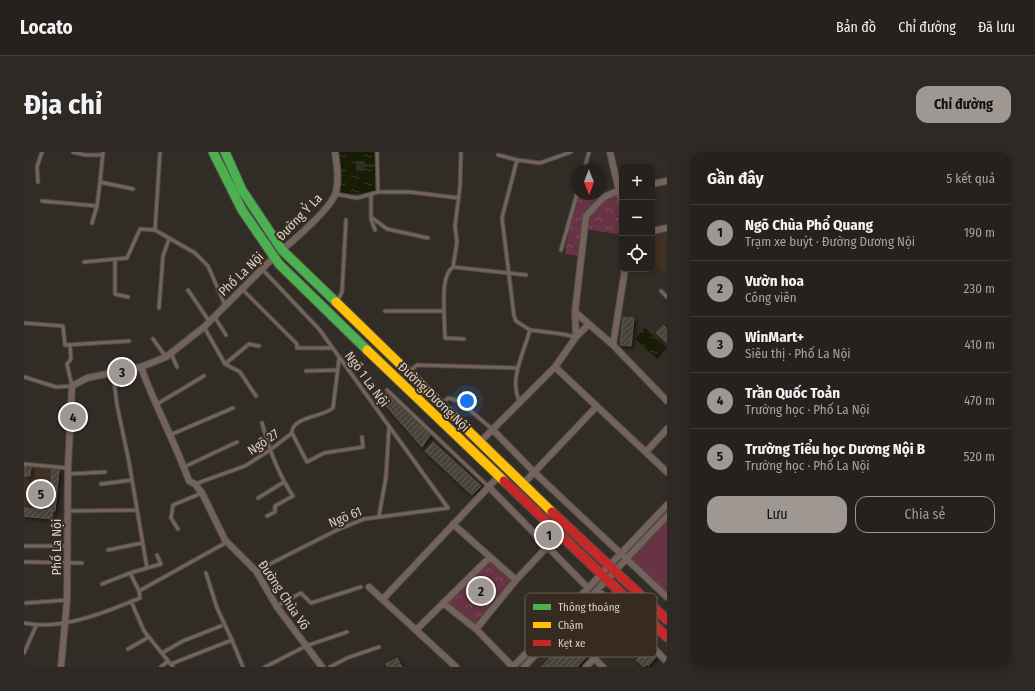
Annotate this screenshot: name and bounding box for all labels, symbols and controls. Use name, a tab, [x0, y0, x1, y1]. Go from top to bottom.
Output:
text: Locato	[20, 16, 73, 39]
text: Bản đồ	[836, 19, 876, 36]
text: Chỉ đường	[898, 19, 956, 36]
text: Đã lưu	[978, 19, 1015, 36]
button: Chỉ đường	[916, 86, 1011, 123]
text: Địa chỉ	[24, 88, 102, 121]
north arrow	[571, 164, 607, 200]
map controls	[619, 164, 655, 272]
button: +	[619, 164, 655, 200]
text: Gần đây	[707, 168, 764, 189]
text: 5 kết quả	[946, 171, 995, 186]
street label: Đường Ỷ La	[272, 190, 325, 244]
button: −	[619, 200, 655, 236]
text: Ngõ Chùa Phổ Quang	[745, 216, 873, 234]
text: 1	[717, 225, 723, 240]
text: 190 m	[964, 225, 995, 240]
text: Trạm xe buýt · Đường Dương Nội	[745, 234, 915, 249]
button: locate	[619, 236, 655, 272]
street label: Phố La Nội	[216, 249, 266, 299]
text: Vườn hoa	[745, 272, 804, 290]
text: 2	[717, 281, 723, 296]
text: 230 m	[964, 281, 995, 296]
text: Công viên	[745, 290, 797, 305]
text: WinMart+	[745, 328, 804, 346]
text: 3	[717, 337, 723, 352]
text: 410 m	[965, 337, 995, 352]
text: Siêu thị · Phố La Nội	[745, 346, 851, 361]
street label: Ngõ 1 La Nội	[342, 348, 392, 410]
pin: 3	[109, 357, 135, 387]
street label: Đường Dương Nội	[395, 359, 473, 435]
text: Trần Quốc Toản	[745, 384, 840, 402]
your location	[457, 391, 477, 411]
text: 4	[717, 393, 723, 408]
text: 470 m	[964, 393, 995, 408]
pin: 4	[60, 402, 86, 432]
text: Trường học · Phố La Nội	[745, 402, 870, 417]
street label: Ngõ 27	[245, 426, 281, 458]
text: Trường Tiểu học Dương Nội B	[745, 440, 925, 458]
text: 5	[717, 449, 723, 464]
text: 520 m	[964, 449, 995, 464]
text: Trường học · Phố La Nội	[745, 458, 870, 473]
pin: 5	[28, 479, 54, 509]
button: Lưu	[707, 496, 847, 533]
button: Chia sẻ	[855, 496, 995, 533]
street label: Ngõ 61	[326, 504, 364, 530]
street label: Phố La Nội	[49, 519, 64, 575]
pin: 1	[536, 520, 562, 550]
street label: Đường Chùa Võ	[255, 557, 313, 633]
pin: 2	[468, 576, 494, 606]
legend	[525, 593, 657, 657]
text: Thông thoáng	[558, 601, 620, 614]
text: Chậm	[558, 619, 583, 632]
text: Kẹt xe	[558, 637, 585, 650]

